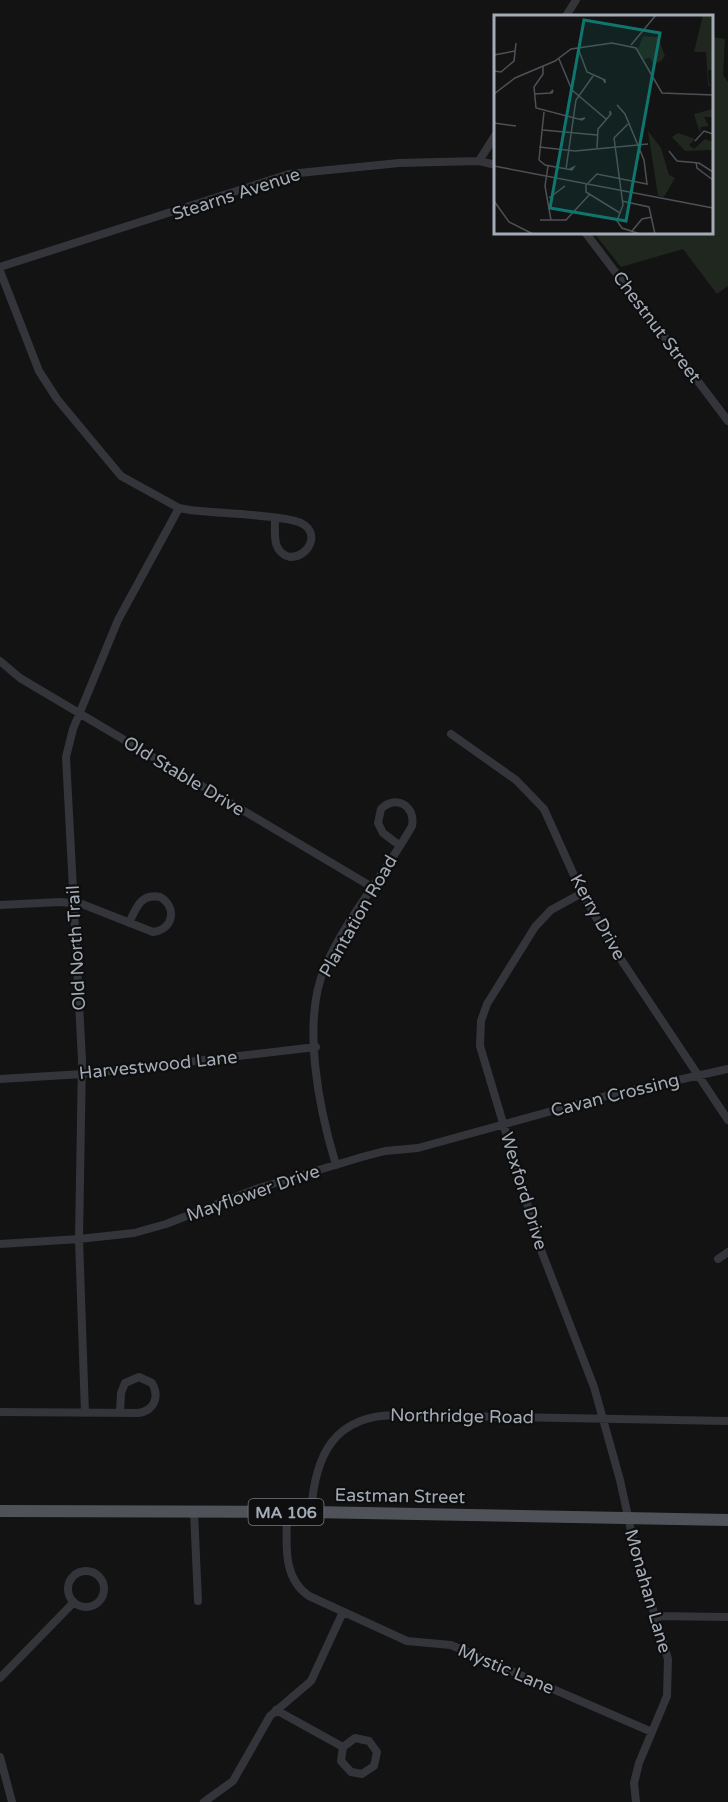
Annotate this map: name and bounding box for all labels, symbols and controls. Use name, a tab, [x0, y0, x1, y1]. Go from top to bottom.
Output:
inset map	[494, 15, 713, 234]
street label: Stearns Avenue	[169, 163, 303, 225]
street label: Chestnut Street	[608, 267, 706, 387]
street label: Old Stable Drive	[119, 731, 249, 821]
street label: Plantation Road	[314, 851, 402, 981]
street label: Kerry Drive	[565, 870, 631, 964]
street label: Old North Trail	[62, 885, 90, 1011]
street label: Harvestwood Lane	[78, 1046, 238, 1084]
street label: Cavan Crossing	[548, 1068, 682, 1122]
street label: Wexford Drive	[496, 1130, 552, 1252]
street label: Mayflower Drive	[183, 1160, 323, 1226]
street label: Northridge Road	[390, 1404, 534, 1428]
street label: Eastman Street	[334, 1484, 466, 1508]
road number: MA 106	[248, 1499, 324, 1525]
street label: Monahan Lane	[620, 1527, 676, 1655]
street label: Mystic Lane	[454, 1639, 558, 1699]

